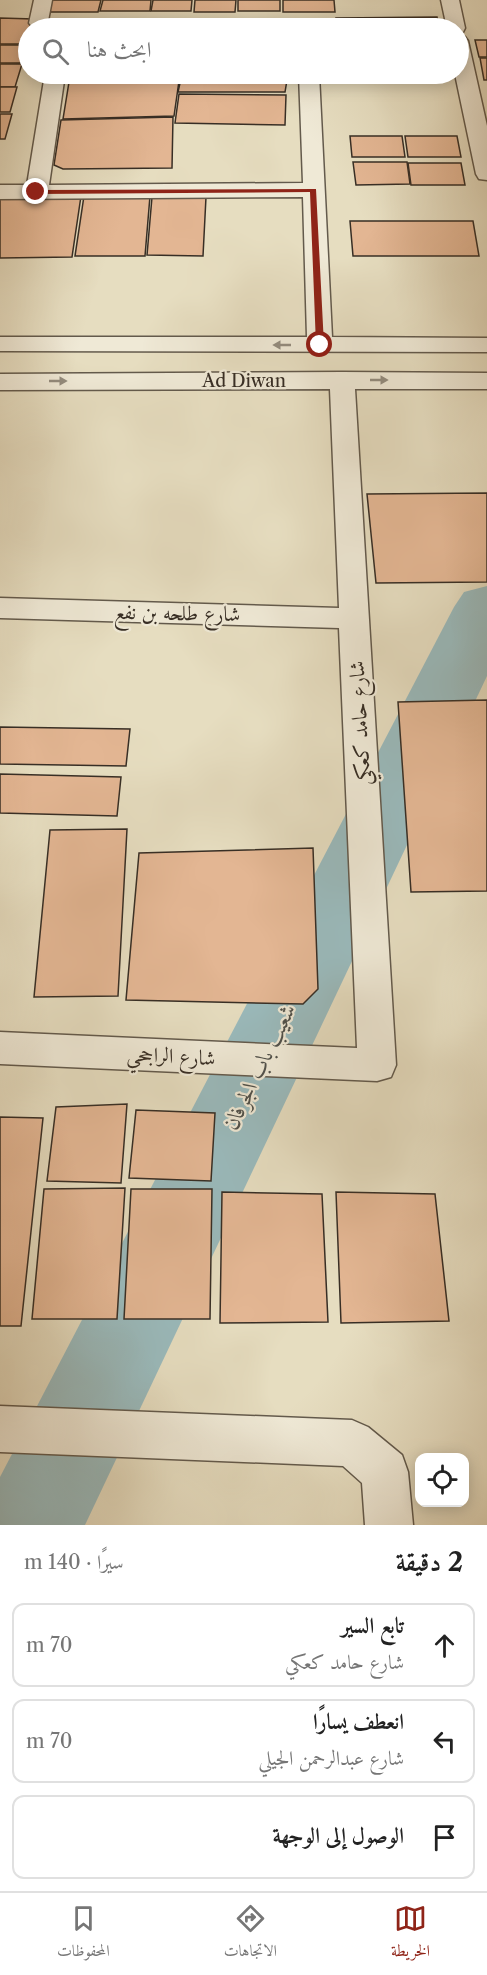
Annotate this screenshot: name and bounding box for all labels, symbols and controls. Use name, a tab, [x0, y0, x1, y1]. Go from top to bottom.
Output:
search box	[18, 18, 469, 84]
icon: search	[39, 35, 72, 68]
text: ابحث هنا	[87, 36, 152, 63]
route end	[22, 178, 48, 204]
route start	[306, 331, 332, 357]
one-way arrow	[272, 340, 291, 350]
street label: Ad Diwan	[201, 370, 286, 392]
one-way arrow	[370, 375, 389, 385]
one-way arrow	[49, 376, 68, 386]
street label: شارع طلحه بن نفع	[113, 599, 240, 633]
street label: شارع حامد كعكي	[344, 660, 382, 786]
water label: شعيب باب الجرفان	[217, 999, 303, 1134]
street label: شارع الراجحي	[126, 1041, 216, 1078]
map controls	[415, 1453, 469, 1507]
button: locate	[415, 1453, 469, 1507]
text: 2 دقيقة	[396, 1546, 463, 1578]
text: سيرًا · 140 m	[24, 1550, 124, 1574]
text: تابع السير	[341, 1612, 404, 1639]
icon: ahead	[428, 1629, 461, 1662]
text: 70 m	[26, 1633, 73, 1657]
text: شارع حامد كعكي	[285, 1650, 404, 1674]
text: انعطف يسارًا	[313, 1708, 404, 1735]
icon: left	[428, 1725, 461, 1758]
text: 70 m	[26, 1729, 73, 1753]
text: شارع عبدالرحمن الجيلي	[258, 1746, 404, 1770]
icon: arrive	[428, 1821, 461, 1854]
text: الوصول إلى الوجهة	[272, 1822, 404, 1849]
tab: المحفوظات	[57, 1902, 110, 1966]
tab: الاتجاهات	[224, 1902, 277, 1966]
tab: الخريطة	[391, 1902, 430, 1966]

